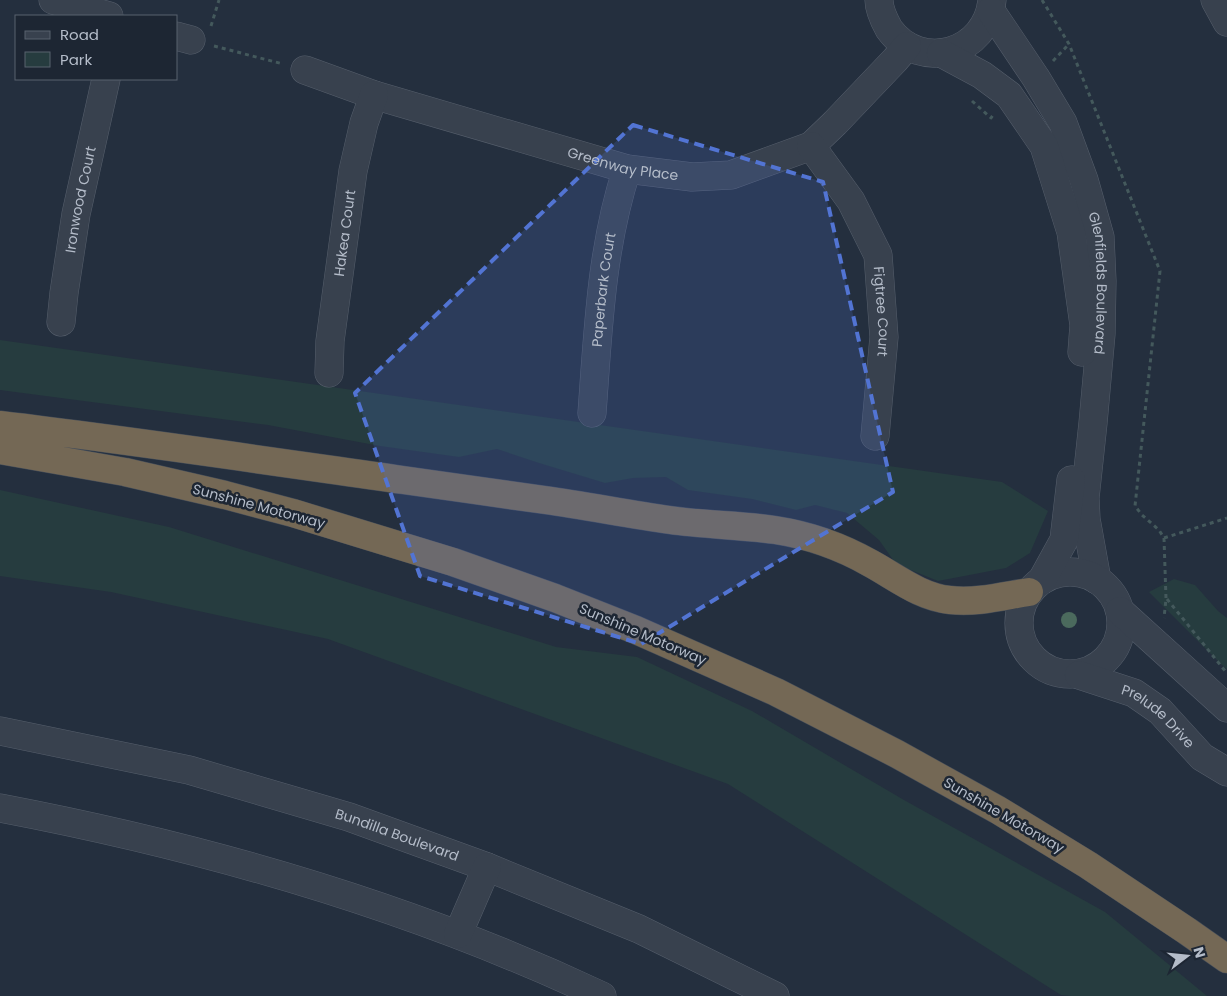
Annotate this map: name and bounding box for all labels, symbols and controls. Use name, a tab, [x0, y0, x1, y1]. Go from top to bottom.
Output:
legend	[15, 15, 178, 80]
text: Road	[60, 24, 99, 45]
text: Park	[60, 49, 92, 70]
street label: Greenway Place	[565, 142, 680, 185]
street label: Ironwood Court	[60, 144, 101, 254]
street label: Hakea Court	[329, 188, 360, 278]
street label: Glenfields Boulevard	[1083, 209, 1112, 355]
street label: Paperbark Court	[587, 231, 621, 348]
street label: Figtree Court	[869, 266, 894, 357]
street label: Sunshine Motorway	[191, 479, 328, 533]
street label: Sunshine Motorway	[576, 598, 710, 670]
street label: Prelude Drive	[1119, 680, 1199, 753]
street label: Sunshine Motorway	[940, 772, 1068, 858]
street label: Bundilla Boulevard	[333, 803, 462, 866]
north arrow	[1162, 931, 1212, 981]
text: N	[1188, 945, 1211, 960]

